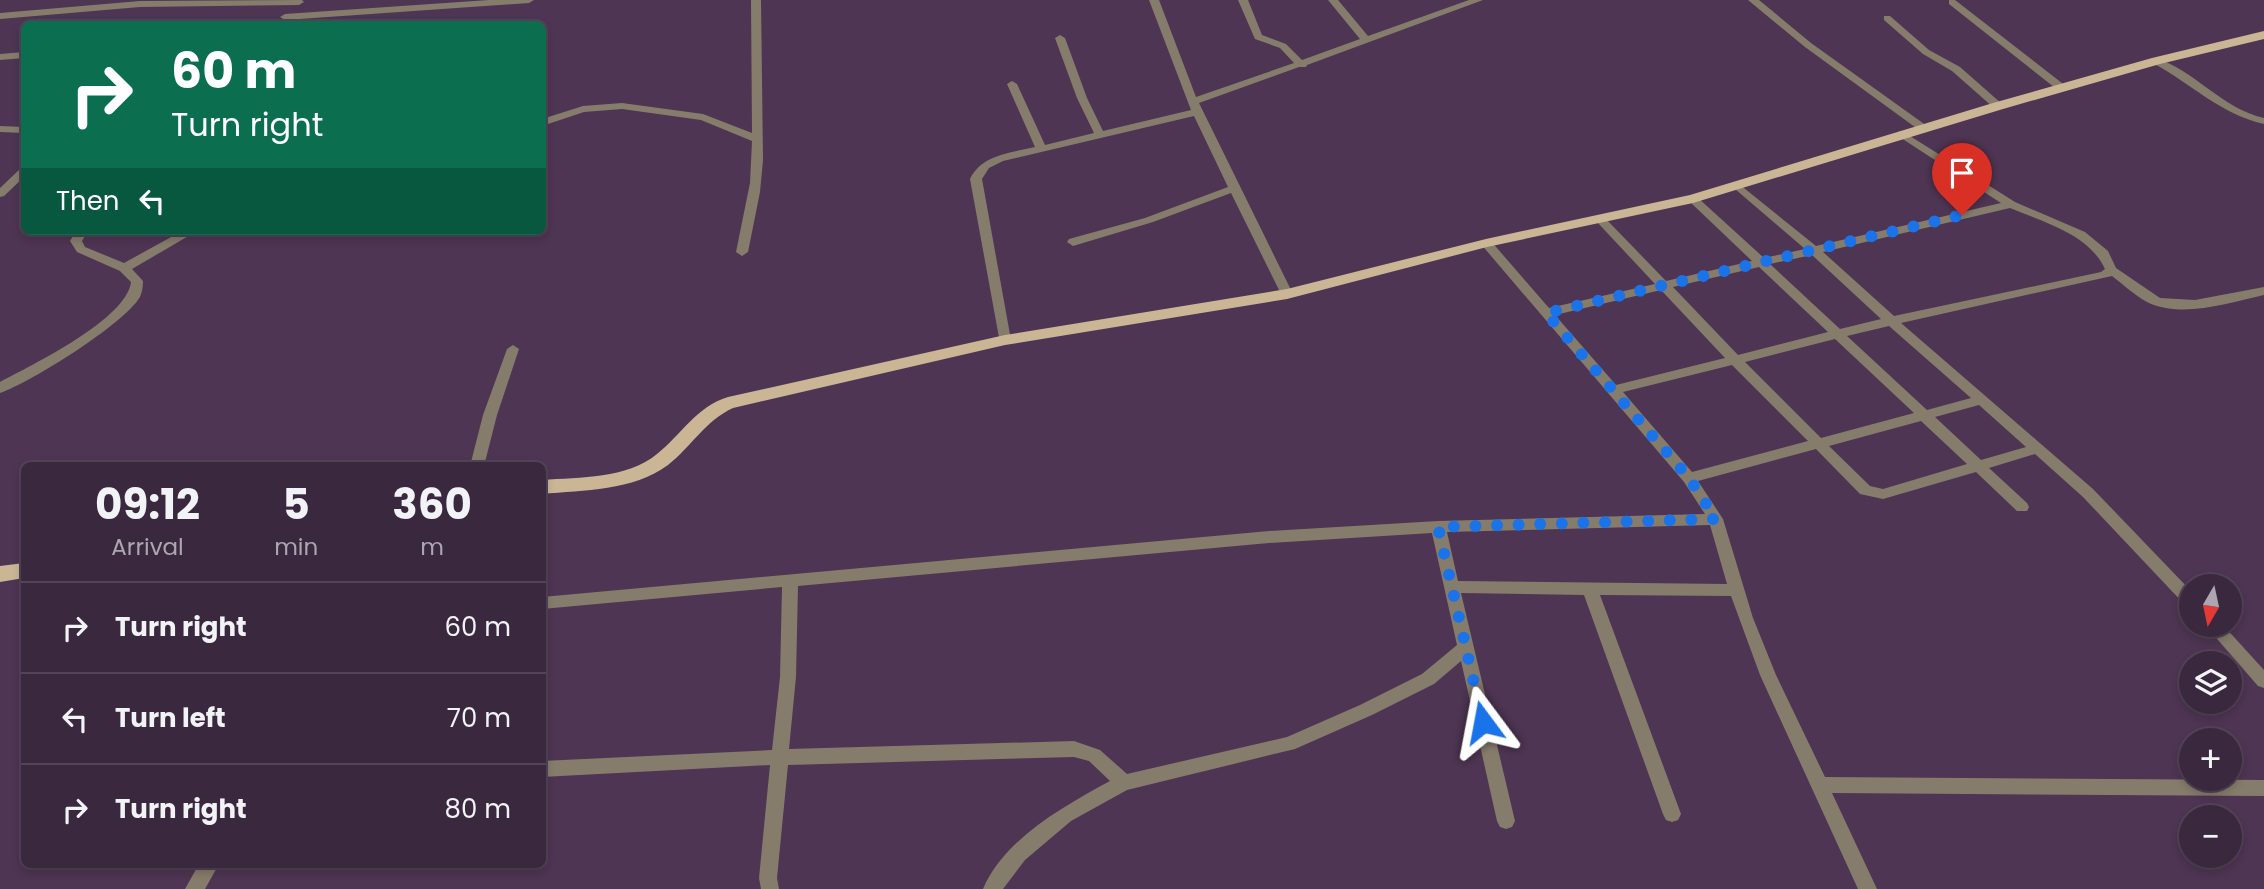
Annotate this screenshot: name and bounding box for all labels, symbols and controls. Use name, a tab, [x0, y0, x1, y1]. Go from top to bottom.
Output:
text: 60 m	[171, 37, 296, 105]
icon: right	[56, 49, 147, 140]
text: Turn right	[171, 102, 323, 147]
pin	[1932, 143, 1992, 215]
icon: arrive	[1943, 154, 1981, 192]
icon: left	[133, 182, 171, 220]
text: Then	[56, 183, 119, 219]
text: 09:12	[95, 475, 200, 534]
text: 5	[283, 475, 310, 534]
text: 360	[392, 475, 472, 534]
text: Arrival	[111, 531, 184, 563]
text: min	[274, 531, 318, 563]
text: m	[420, 531, 444, 563]
north arrow	[2179, 574, 2242, 637]
map controls	[2179, 574, 2242, 868]
icon: right	[56, 609, 94, 647]
text: Turn right	[115, 609, 247, 645]
text: 60 m	[444, 609, 511, 645]
button: layers	[2179, 651, 2242, 714]
position arrow	[1446, 685, 1520, 759]
icon: left	[56, 700, 94, 738]
text: Turn left	[115, 700, 226, 736]
text: 70 m	[447, 700, 511, 736]
button: +	[2179, 728, 2242, 791]
icon: right	[56, 791, 94, 829]
text: Turn right	[115, 791, 247, 827]
text: 80 m	[445, 791, 511, 827]
button: −	[2179, 805, 2242, 868]

